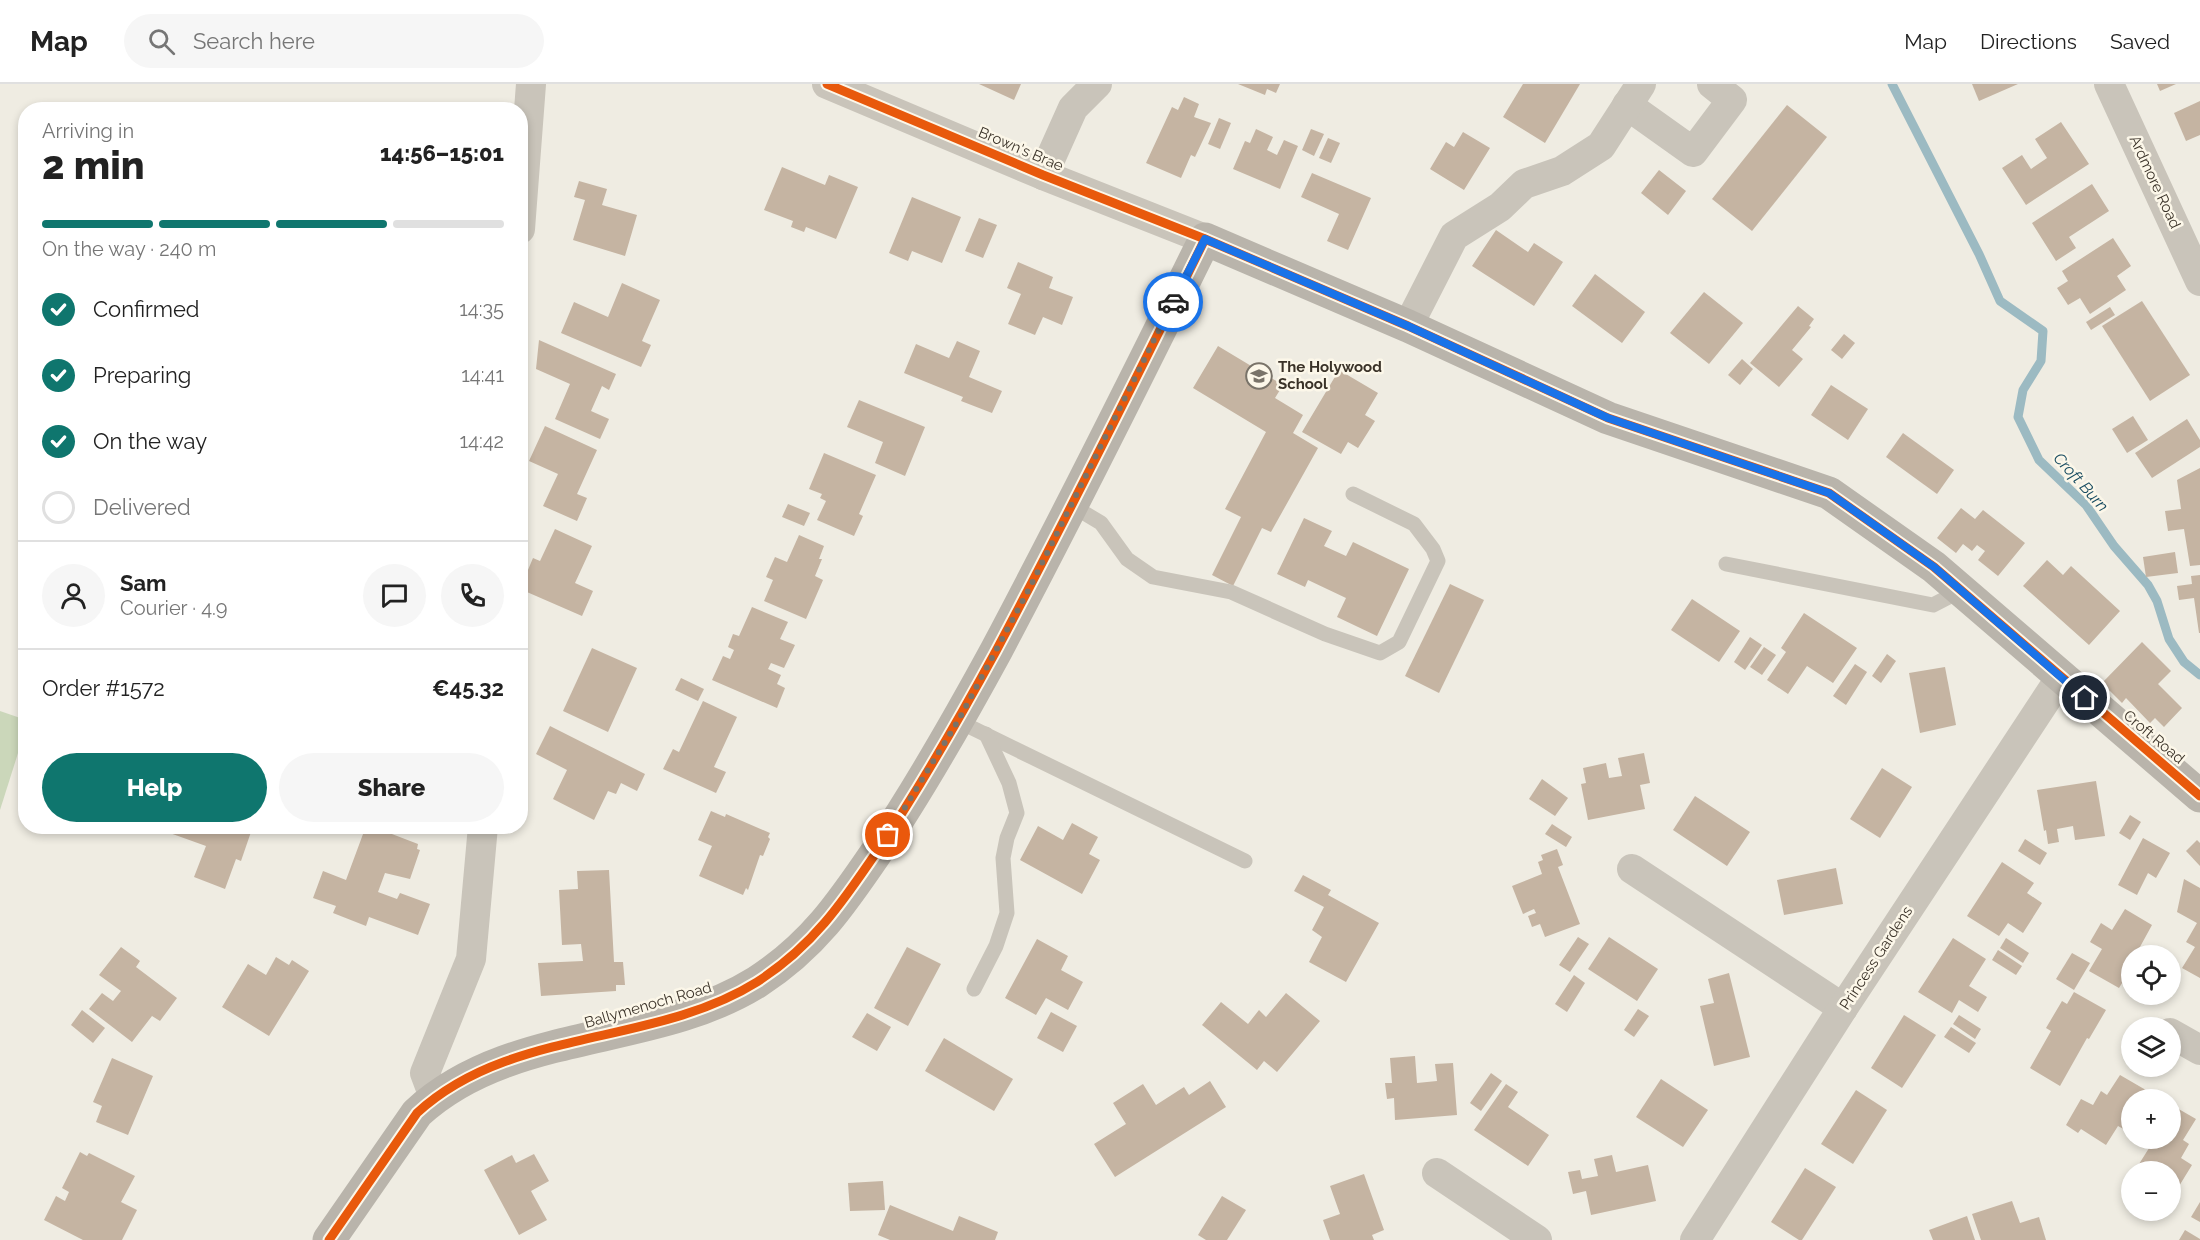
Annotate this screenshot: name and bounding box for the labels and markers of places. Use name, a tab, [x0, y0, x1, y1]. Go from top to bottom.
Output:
place label: The Holywood School	[1278, 358, 1382, 393]
school or university icon: The Holywood School	[1244, 361, 1274, 391]
pin	[2059, 672, 2110, 723]
pin	[862, 809, 913, 860]

